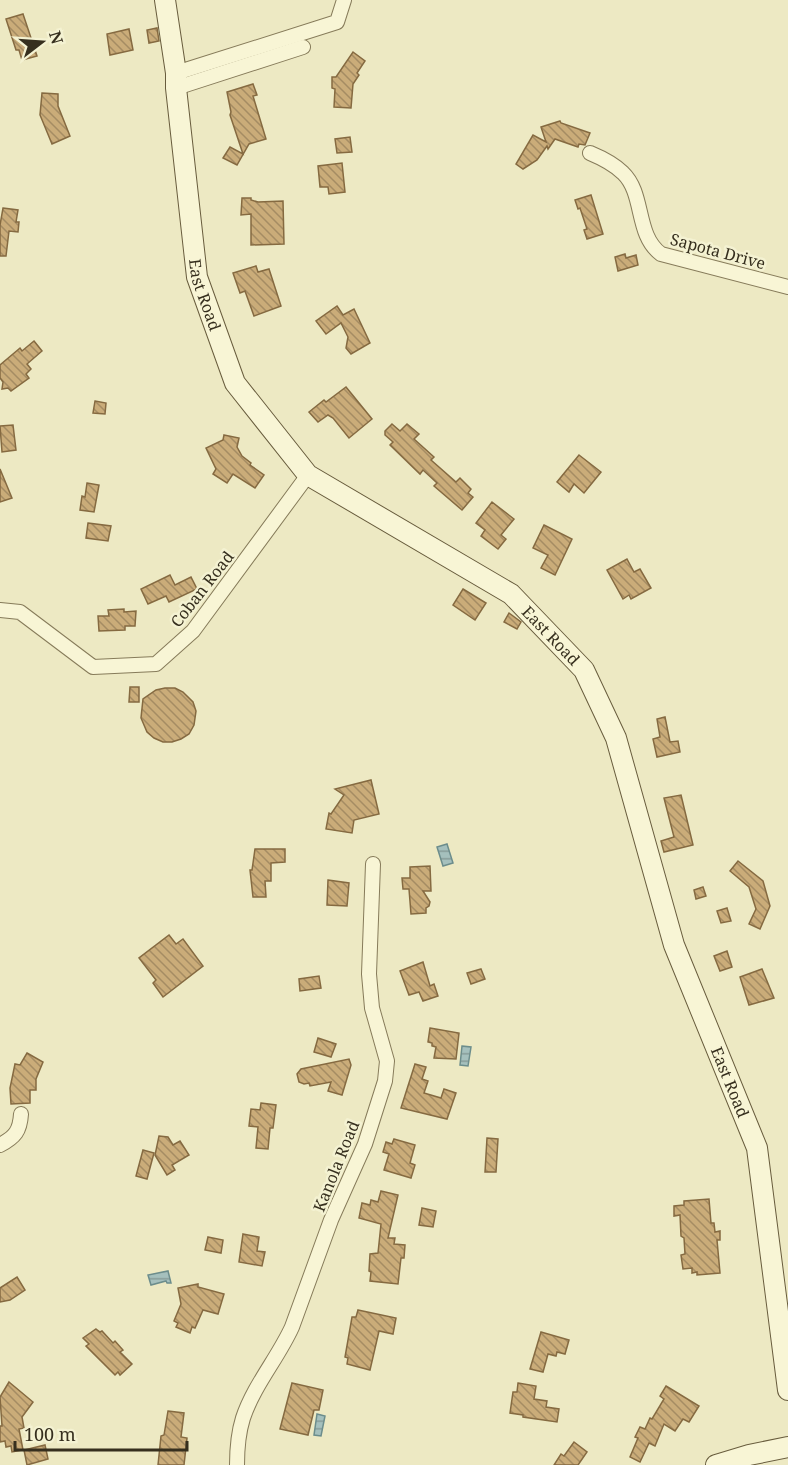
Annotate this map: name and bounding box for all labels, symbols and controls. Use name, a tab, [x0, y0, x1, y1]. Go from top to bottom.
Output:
north arrow	[12, 12, 72, 72]
text: N	[44, 28, 69, 47]
street label: Sapota Drive	[668, 228, 768, 274]
street label: East Road	[184, 258, 226, 334]
street label: Coban Road	[165, 546, 239, 632]
street label: East Road	[517, 601, 585, 670]
street label: East Road	[706, 1043, 754, 1121]
street label: Kanola Road	[308, 1117, 364, 1215]
scale bar	[15, 1414, 188, 1452]
text: 100 m	[24, 1422, 76, 1446]

